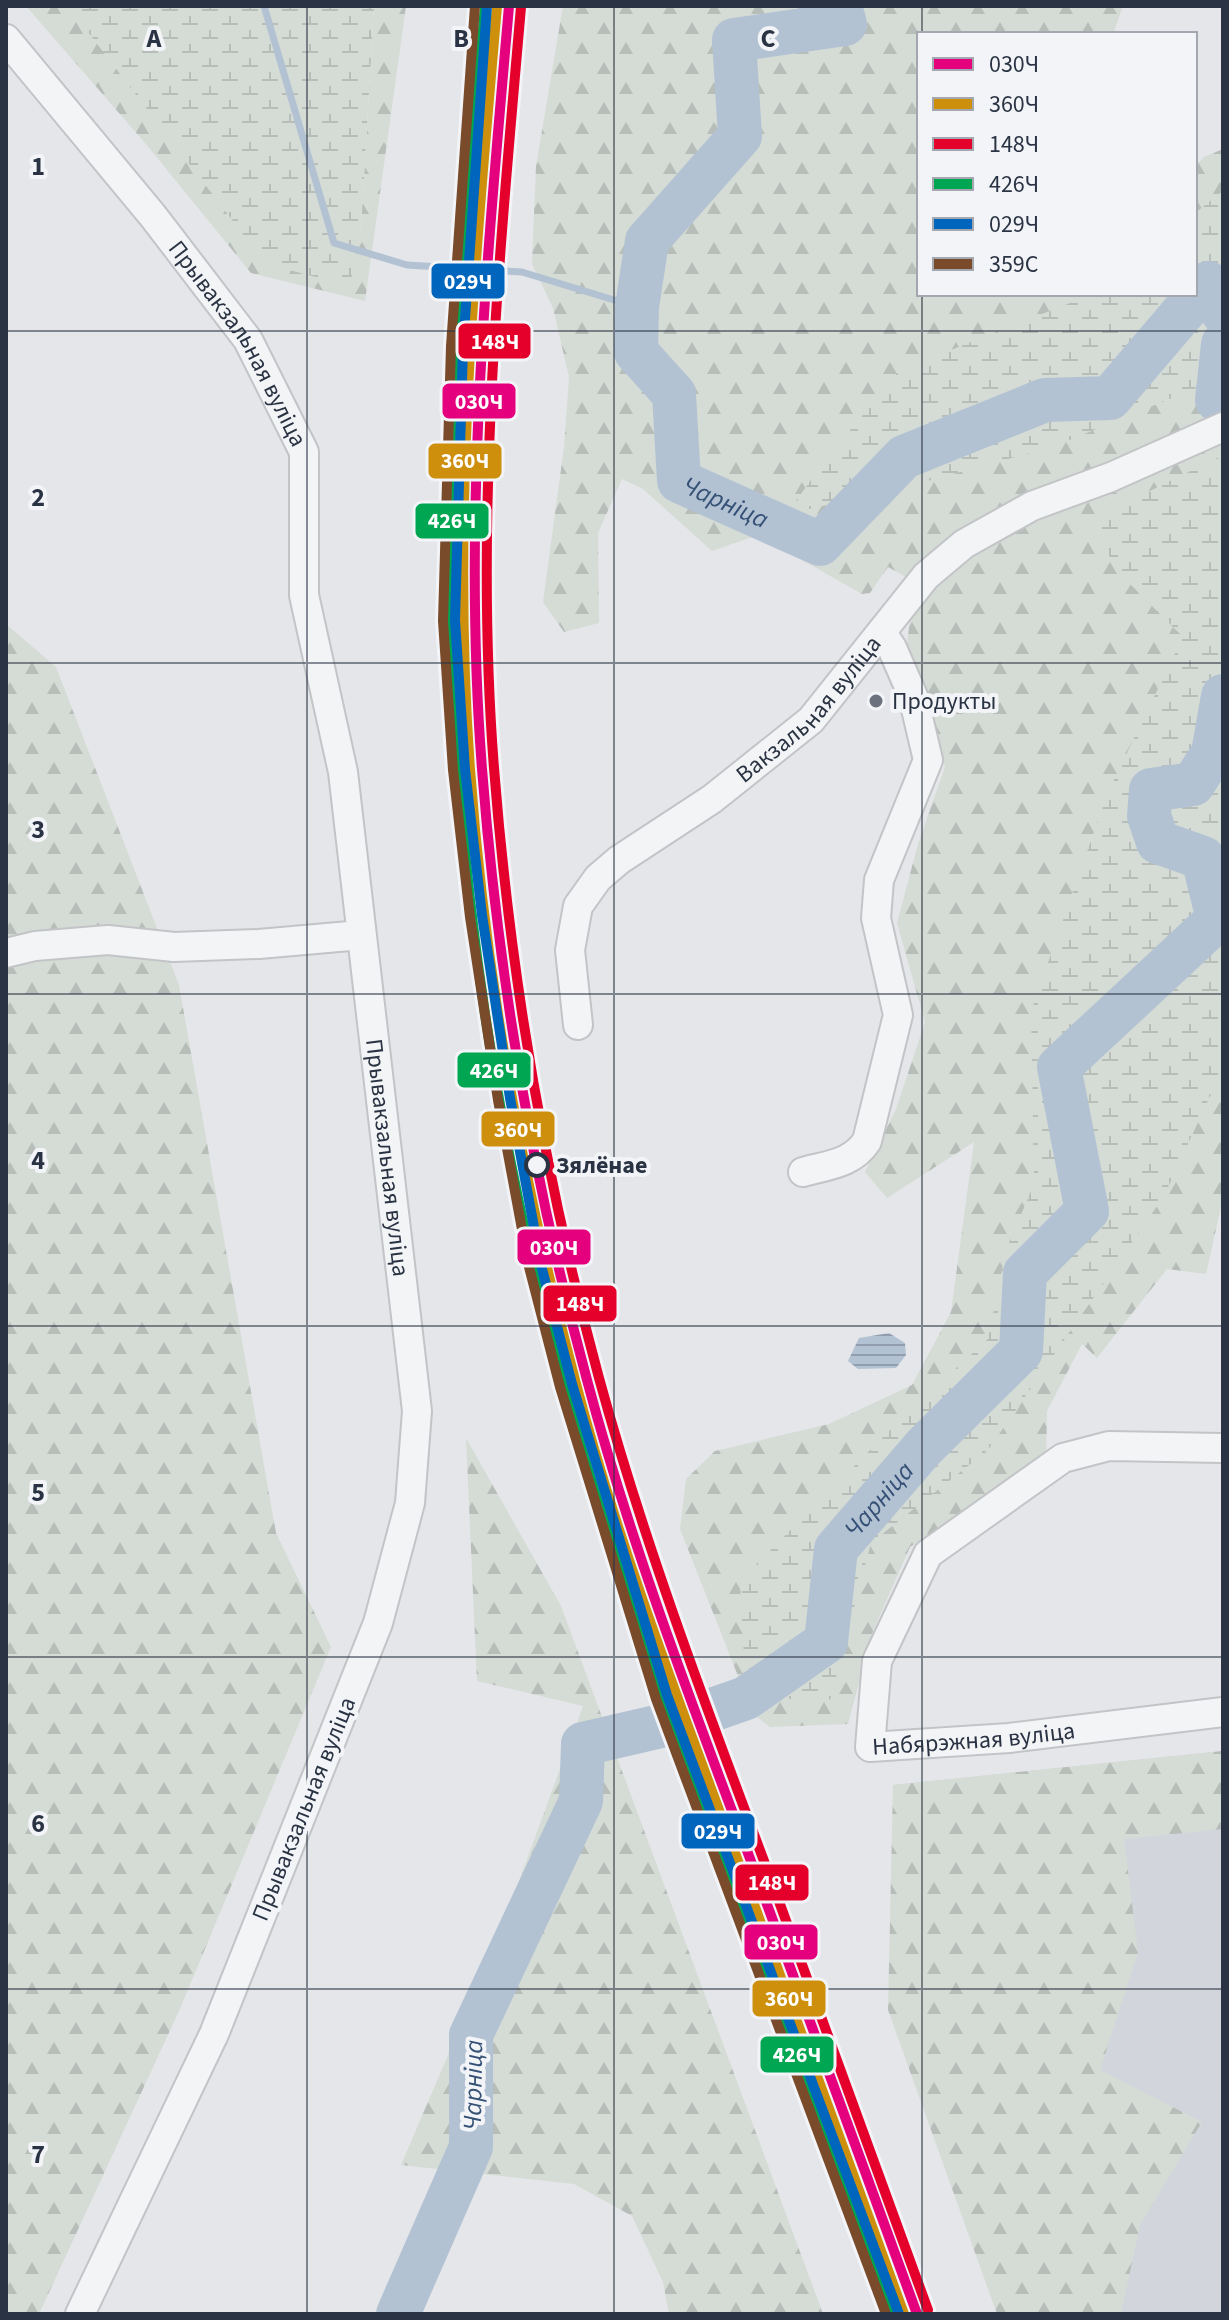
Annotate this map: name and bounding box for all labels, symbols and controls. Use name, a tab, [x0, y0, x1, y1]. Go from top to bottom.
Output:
text: A	[146, 20, 163, 57]
text: B	[453, 20, 469, 57]
text: C	[760, 20, 776, 57]
legend	[917, 32, 1197, 296]
text: 030Ч	[989, 47, 1039, 82]
text: 360Ч	[989, 87, 1039, 122]
text: 148Ч	[989, 127, 1039, 162]
text: 1	[31, 148, 45, 185]
text: 426Ч	[989, 167, 1039, 202]
text: 029Ч	[989, 207, 1039, 242]
street label: Прывакзальная вуліца	[160, 233, 316, 453]
text: 359С	[989, 247, 1039, 282]
line badge: 029Ч	[430, 262, 506, 300]
text: 029Ч	[444, 266, 492, 298]
line badge: 148Ч	[457, 322, 532, 360]
text: 148Ч	[471, 326, 519, 358]
line badge: 030Ч	[441, 382, 517, 420]
text: 030Ч	[455, 386, 503, 418]
line badge: 360Ч	[427, 442, 503, 480]
text: 360Ч	[441, 445, 489, 477]
water label: Чарніца	[677, 466, 775, 537]
text: 2	[31, 479, 45, 516]
line badge: 426Ч	[414, 502, 490, 540]
text: 426Ч	[428, 505, 476, 537]
street label: Вакзальная вуліца	[728, 628, 889, 791]
place label: Продукты	[892, 684, 996, 719]
marker: Продукты	[867, 692, 885, 710]
text: 3	[31, 811, 45, 848]
street label: Прывакзальная вуліца	[357, 1037, 419, 1278]
line badge: 426Ч	[456, 1051, 532, 1089]
text: 426Ч	[470, 1055, 518, 1087]
line badge: 360Ч	[480, 1110, 556, 1148]
text: 360Ч	[494, 1114, 542, 1146]
text: 4	[31, 1142, 45, 1179]
place label: Зялёнае	[556, 1148, 647, 1183]
marker: Зялёнае	[525, 1153, 549, 1177]
line badge: 030Ч	[516, 1228, 592, 1266]
text: 030Ч	[530, 1232, 578, 1264]
line badge: 148Ч	[542, 1284, 618, 1323]
text: 148Ч	[556, 1288, 604, 1320]
water label: Чарніца	[835, 1453, 922, 1546]
text: 5	[31, 1474, 45, 1511]
street label: Прывакзальная вуліца	[243, 1692, 365, 1926]
street label: Набярэжная вуліца	[871, 1713, 1077, 1764]
text: 6	[31, 1805, 45, 1842]
line badge: 029Ч	[680, 1812, 756, 1850]
text: 029Ч	[694, 1816, 742, 1848]
line badge: 148Ч	[734, 1863, 810, 1902]
text: 148Ч	[748, 1867, 796, 1899]
line badge: 030Ч	[743, 1923, 819, 1961]
text: 030Ч	[757, 1927, 805, 1959]
line badge: 360Ч	[751, 1979, 827, 2018]
text: 360Ч	[765, 1983, 813, 2015]
line badge: 426Ч	[759, 2035, 835, 2074]
water label: Чарніца	[454, 2039, 492, 2131]
text: 426Ч	[773, 2039, 821, 2071]
text: 7	[31, 2136, 45, 2173]

